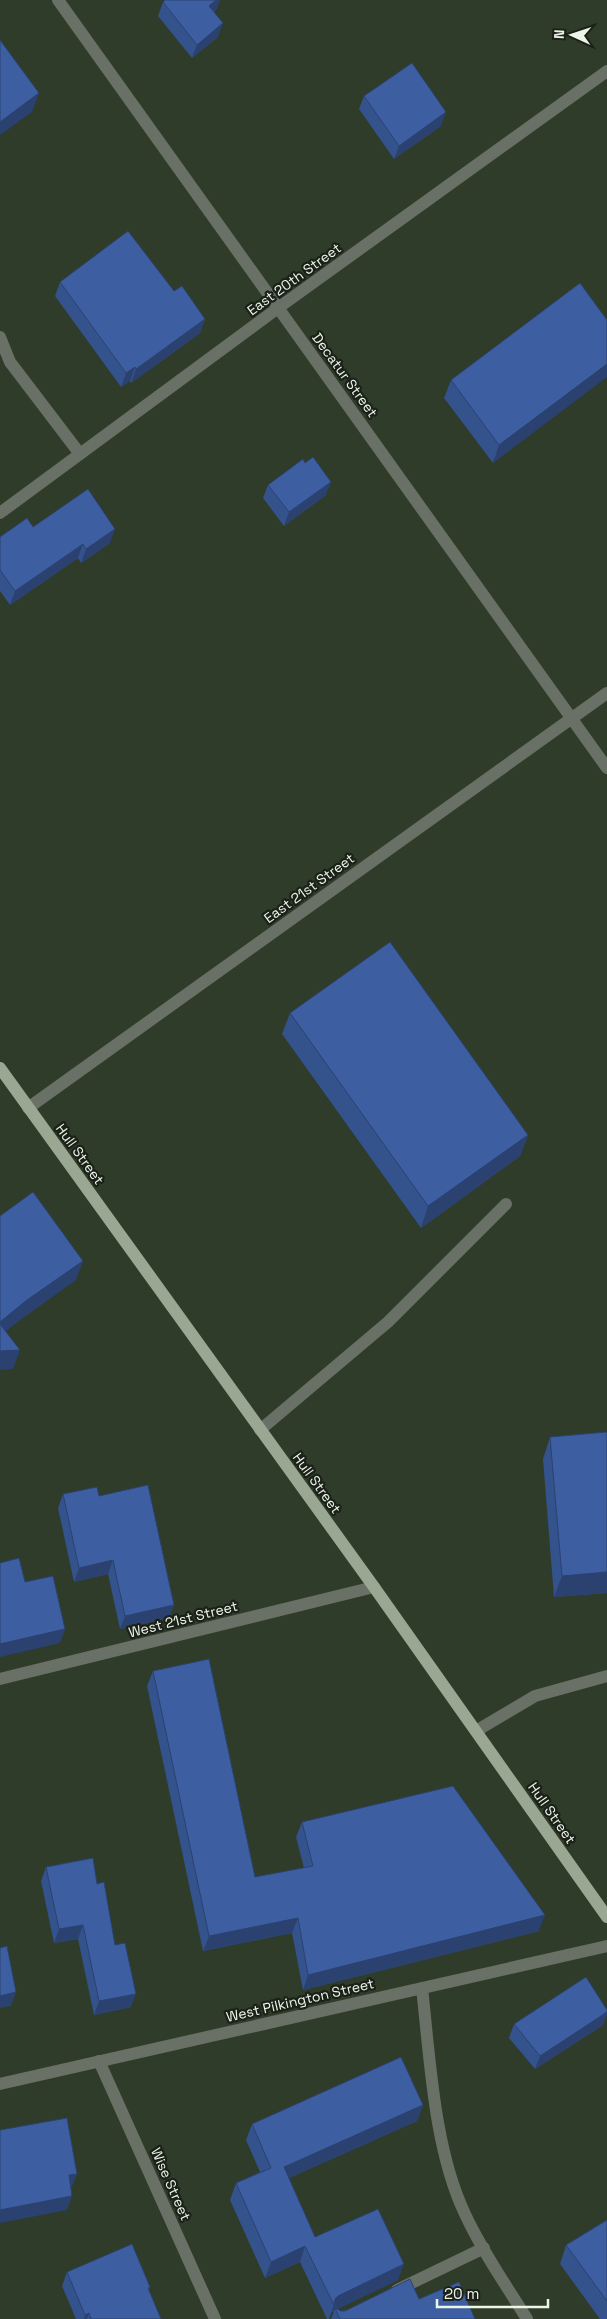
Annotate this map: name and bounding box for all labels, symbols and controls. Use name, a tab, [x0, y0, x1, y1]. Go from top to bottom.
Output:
north arrow	[547, 10, 597, 60]
text: N	[550, 29, 568, 39]
street label: East 20th Street	[243, 239, 345, 319]
street label: Decatur Street	[308, 329, 382, 421]
street label: East 21st Street	[260, 849, 358, 927]
street label: Hull Street	[52, 1120, 108, 1188]
street label: Hull Street	[289, 1449, 345, 1517]
street label: West 21st Street	[127, 1597, 239, 1641]
street label: Hull Street	[524, 1779, 580, 1847]
street label: West Pilkington Street	[224, 1974, 376, 2026]
street label: Wise Street	[147, 2145, 195, 2223]
scale bar	[437, 2276, 548, 2308]
text: 20 m	[444, 2284, 479, 2303]

